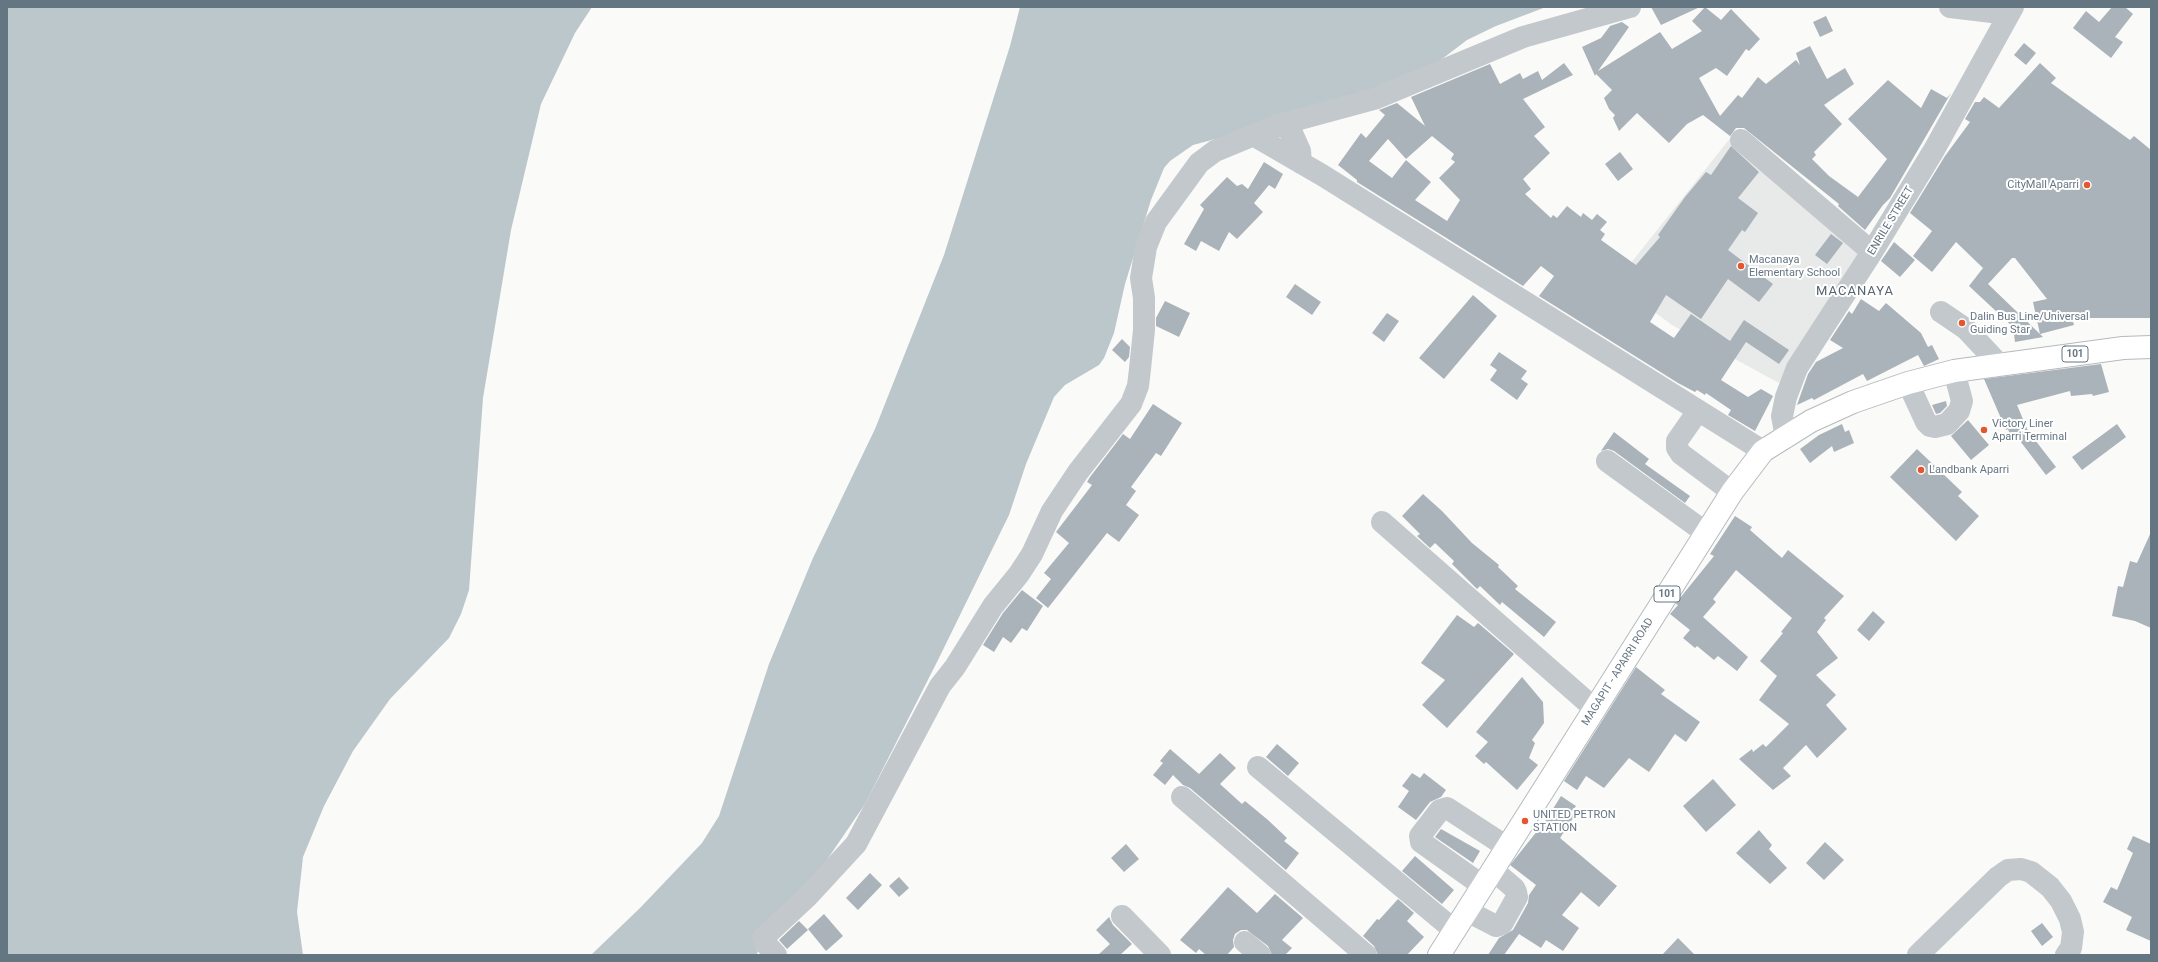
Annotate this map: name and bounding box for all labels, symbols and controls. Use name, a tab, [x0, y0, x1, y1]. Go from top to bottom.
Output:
place label: CityMall Aparri	[2007, 178, 2079, 192]
marker: CityMall Aparri	[2082, 180, 2092, 190]
street label: ENRILE STREET	[1865, 184, 1917, 258]
place label: Macanaya Elementary School	[1749, 253, 1840, 279]
marker: Macanaya Elementary School	[1736, 261, 1746, 271]
district label: MACANAYA	[1816, 284, 1894, 300]
place label: Dalin Bus Line/Universal Guiding Star	[1970, 310, 2089, 336]
marker: Dalin Bus Line/Universal Guiding Star	[1957, 318, 1967, 328]
road number: 101	[2062, 346, 2088, 362]
place label: Victory Liner Aparri Terminal	[1992, 417, 2067, 443]
marker: Victory Liner Aparri Terminal	[1979, 425, 1989, 435]
place label: Landbank Aparri	[1929, 463, 2009, 477]
marker: Landbank Aparri	[1916, 465, 1926, 475]
road number: 101	[1654, 586, 1680, 602]
street label: MAGAPIT - APARRI ROAD	[1579, 616, 1657, 728]
place label: UNITED PETRON STATION	[1533, 808, 1616, 834]
marker: UNITED PETRON STATION	[1520, 816, 1530, 826]

